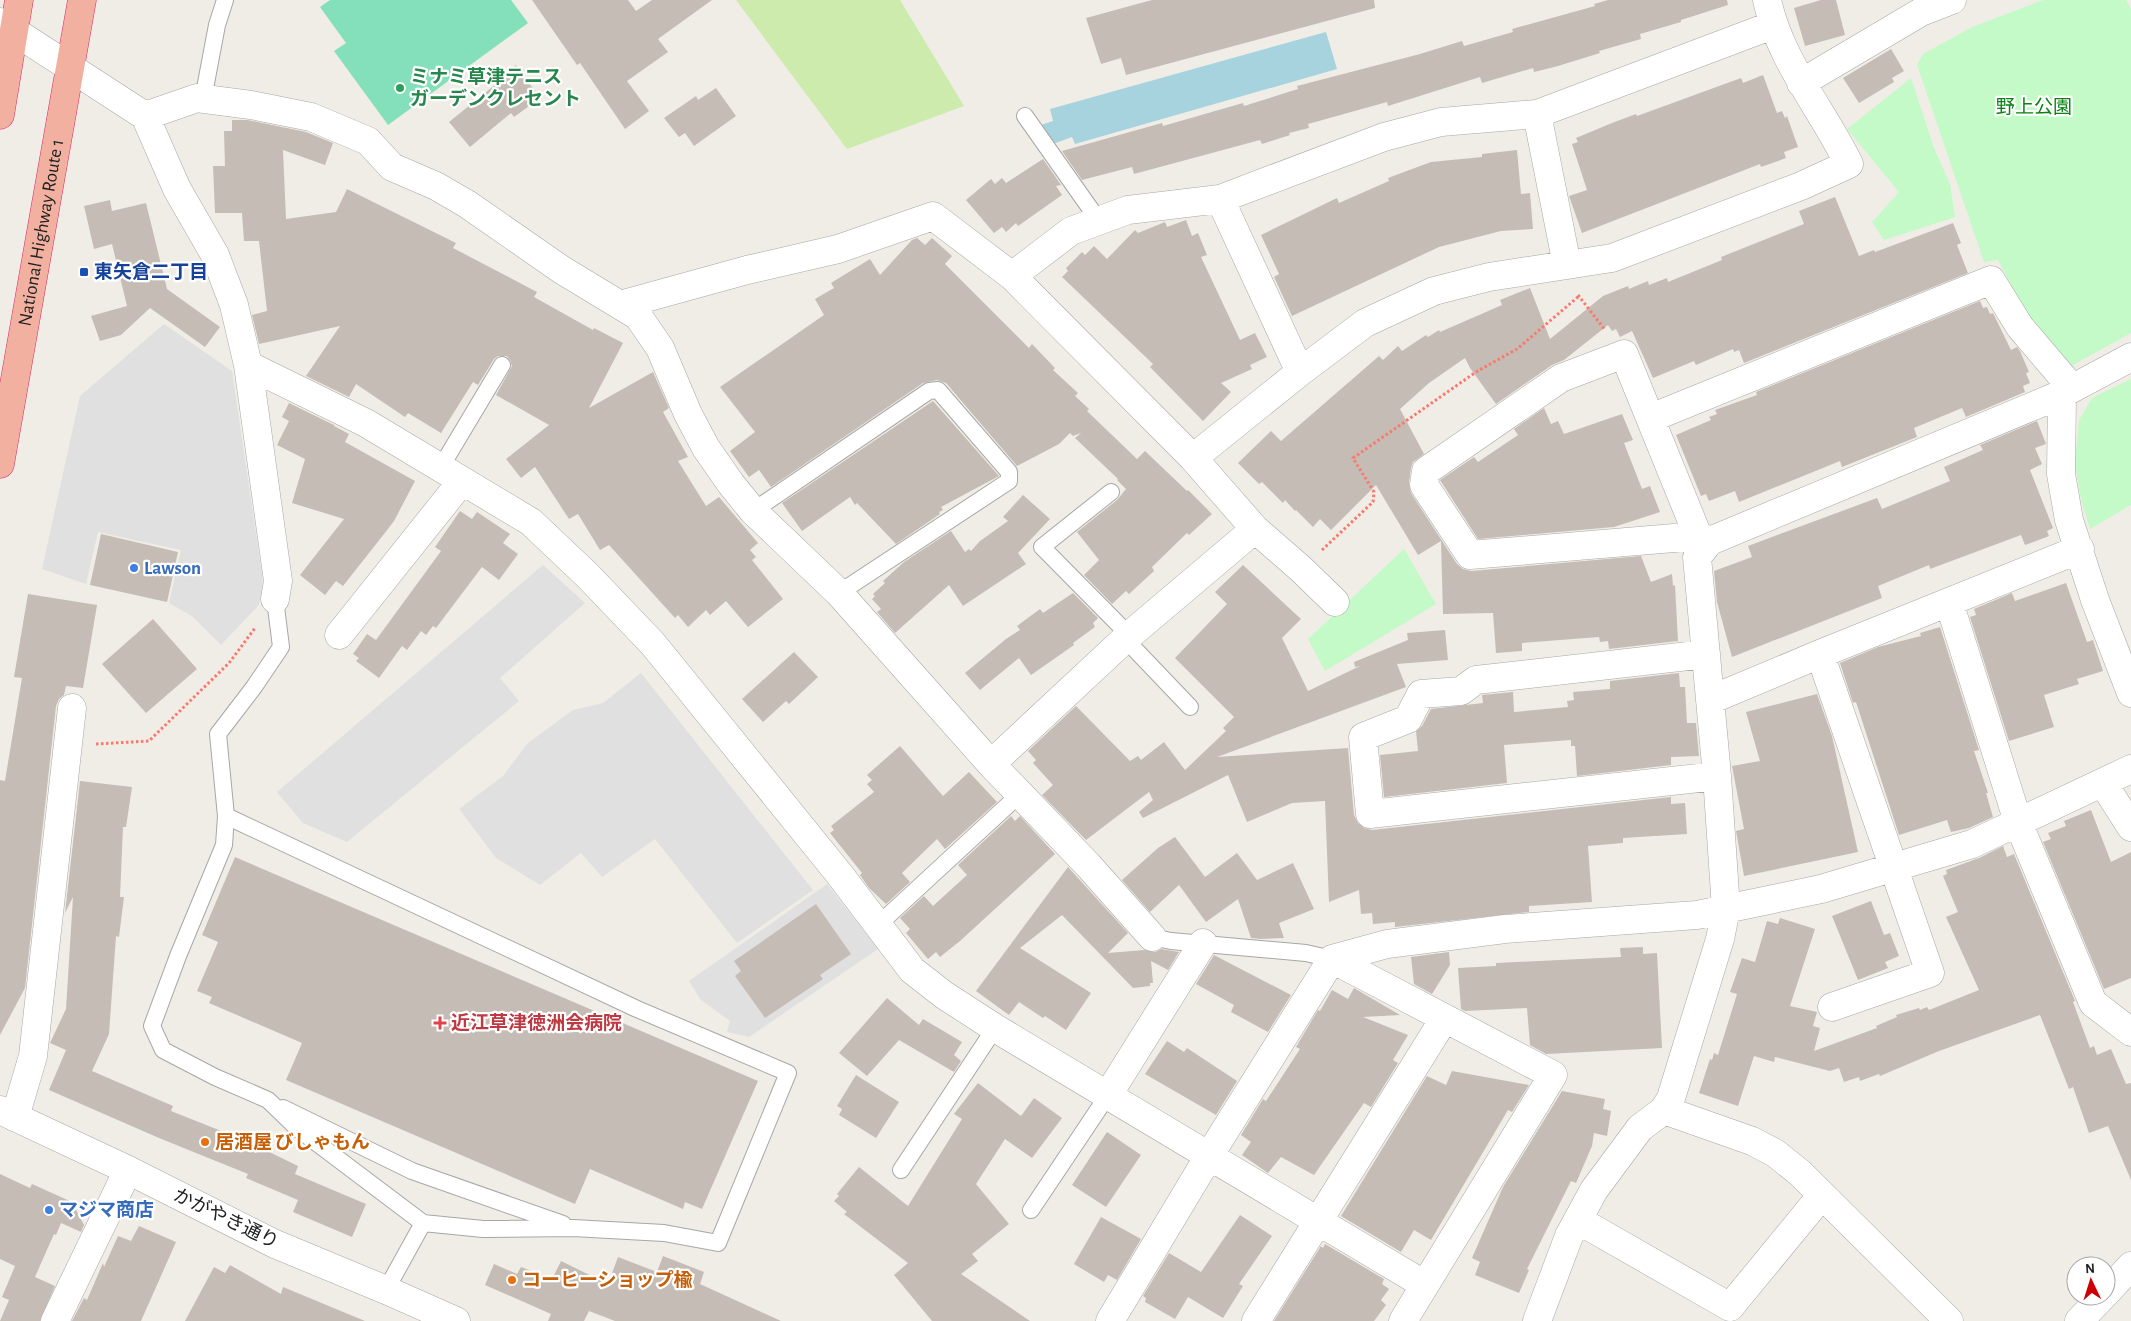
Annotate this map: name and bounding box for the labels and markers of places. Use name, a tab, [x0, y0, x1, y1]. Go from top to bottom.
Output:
place label: ミナミ草津テニス ガーデンクレセント	[410, 67, 581, 109]
marker: ミナミ草津テニス ガーデンクレセント	[394, 82, 406, 94]
place label: 東矢倉二丁目	[94, 261, 208, 282]
marker: 東矢倉二丁目	[78, 266, 90, 278]
place label: Lawson	[144, 559, 201, 578]
marker: Lawson	[128, 562, 140, 574]
place label: 近江草津徳洲会病院	[451, 1012, 622, 1033]
marker: 近江草津徳洲会病院	[433, 1016, 447, 1030]
place label: 居酒屋 びしゃもん	[215, 1132, 370, 1152]
marker: 居酒屋 びしゃもん	[199, 1136, 211, 1148]
place label: マジマ商店	[59, 1200, 154, 1220]
marker: マジマ商店	[43, 1204, 55, 1216]
place label: コーヒーショップ楡	[522, 1270, 693, 1290]
marker: コーヒーショップ楡	[506, 1274, 518, 1286]

